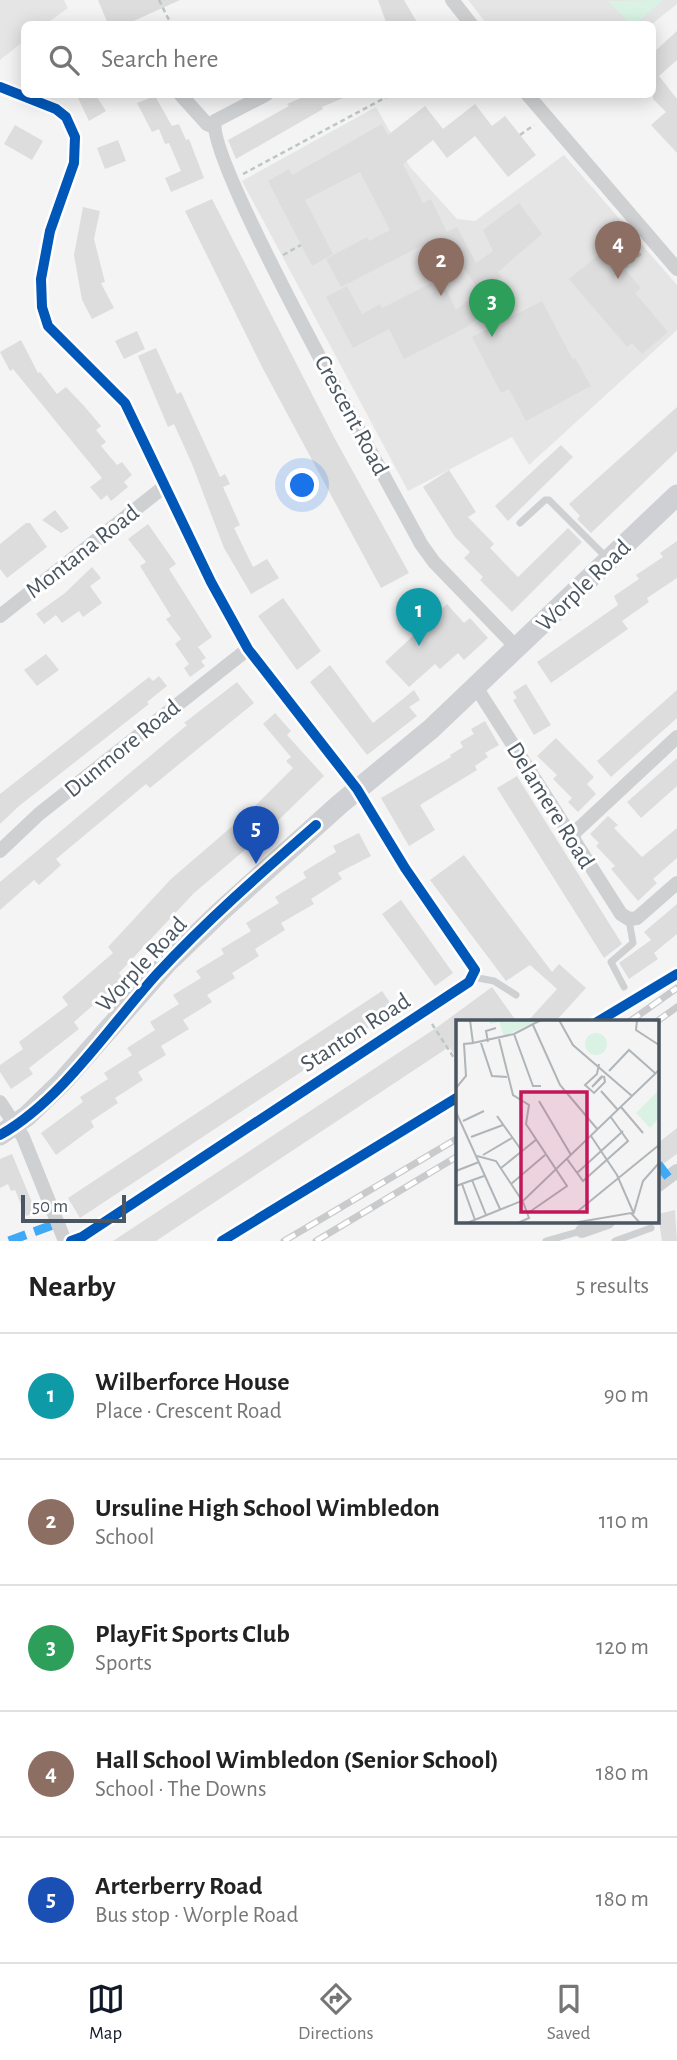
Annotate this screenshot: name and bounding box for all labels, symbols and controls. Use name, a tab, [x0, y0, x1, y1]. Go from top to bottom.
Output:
search box	[21, 21, 656, 98]
icon: search	[45, 41, 83, 79]
text: Search here	[101, 46, 219, 72]
pin: 4	[595, 221, 641, 279]
pin: 2	[418, 238, 464, 296]
pin: 3	[469, 279, 515, 337]
street label: Crescent Road	[310, 352, 393, 479]
your location	[285, 468, 319, 502]
street label: Montana Road	[22, 500, 144, 603]
street label: Worple Road	[532, 535, 635, 636]
pin: 1	[396, 588, 442, 646]
street label: Dunmore Road	[60, 695, 185, 802]
street label: Delamere Road	[502, 738, 599, 873]
pin: 5	[233, 806, 279, 864]
street label: Worple Road	[92, 912, 192, 1017]
street label: Stanton Road	[297, 989, 415, 1077]
inset map	[456, 1020, 660, 1224]
scale bar	[21, 1192, 126, 1224]
text: 50 m	[32, 1197, 68, 1216]
text: Nearby	[28, 1272, 116, 1302]
text: 5 results	[576, 1275, 649, 1298]
text: Wilberforce House	[95, 1369, 290, 1395]
text: 1	[47, 1384, 55, 1407]
text: 90 m	[604, 1384, 649, 1407]
text: Place · Crescent Road	[95, 1400, 282, 1423]
text: Ursuline High School Wimbledon	[95, 1495, 440, 1521]
text: 2	[46, 1510, 56, 1533]
text: 110 m	[599, 1510, 649, 1533]
text: School	[95, 1526, 154, 1549]
text: PlayFit Sports Club	[95, 1621, 290, 1647]
text: 3	[46, 1636, 56, 1659]
text: 120 m	[596, 1636, 649, 1659]
text: Sports	[95, 1652, 152, 1675]
text: Hall School Wimbledon (Senior School)	[95, 1747, 499, 1773]
text: 4	[45, 1762, 57, 1785]
text: 180 m	[596, 1762, 649, 1785]
text: School · The Downs	[95, 1778, 266, 1801]
text: Arterberry Road	[95, 1873, 262, 1899]
text: 5	[46, 1888, 56, 1911]
text: 180 m	[596, 1888, 649, 1911]
text: Bus stop · Worple Road	[95, 1904, 298, 1927]
tab: Map	[87, 1980, 125, 2045]
tab: Directions	[298, 1980, 374, 2045]
tab: Saved	[547, 1980, 590, 2045]

